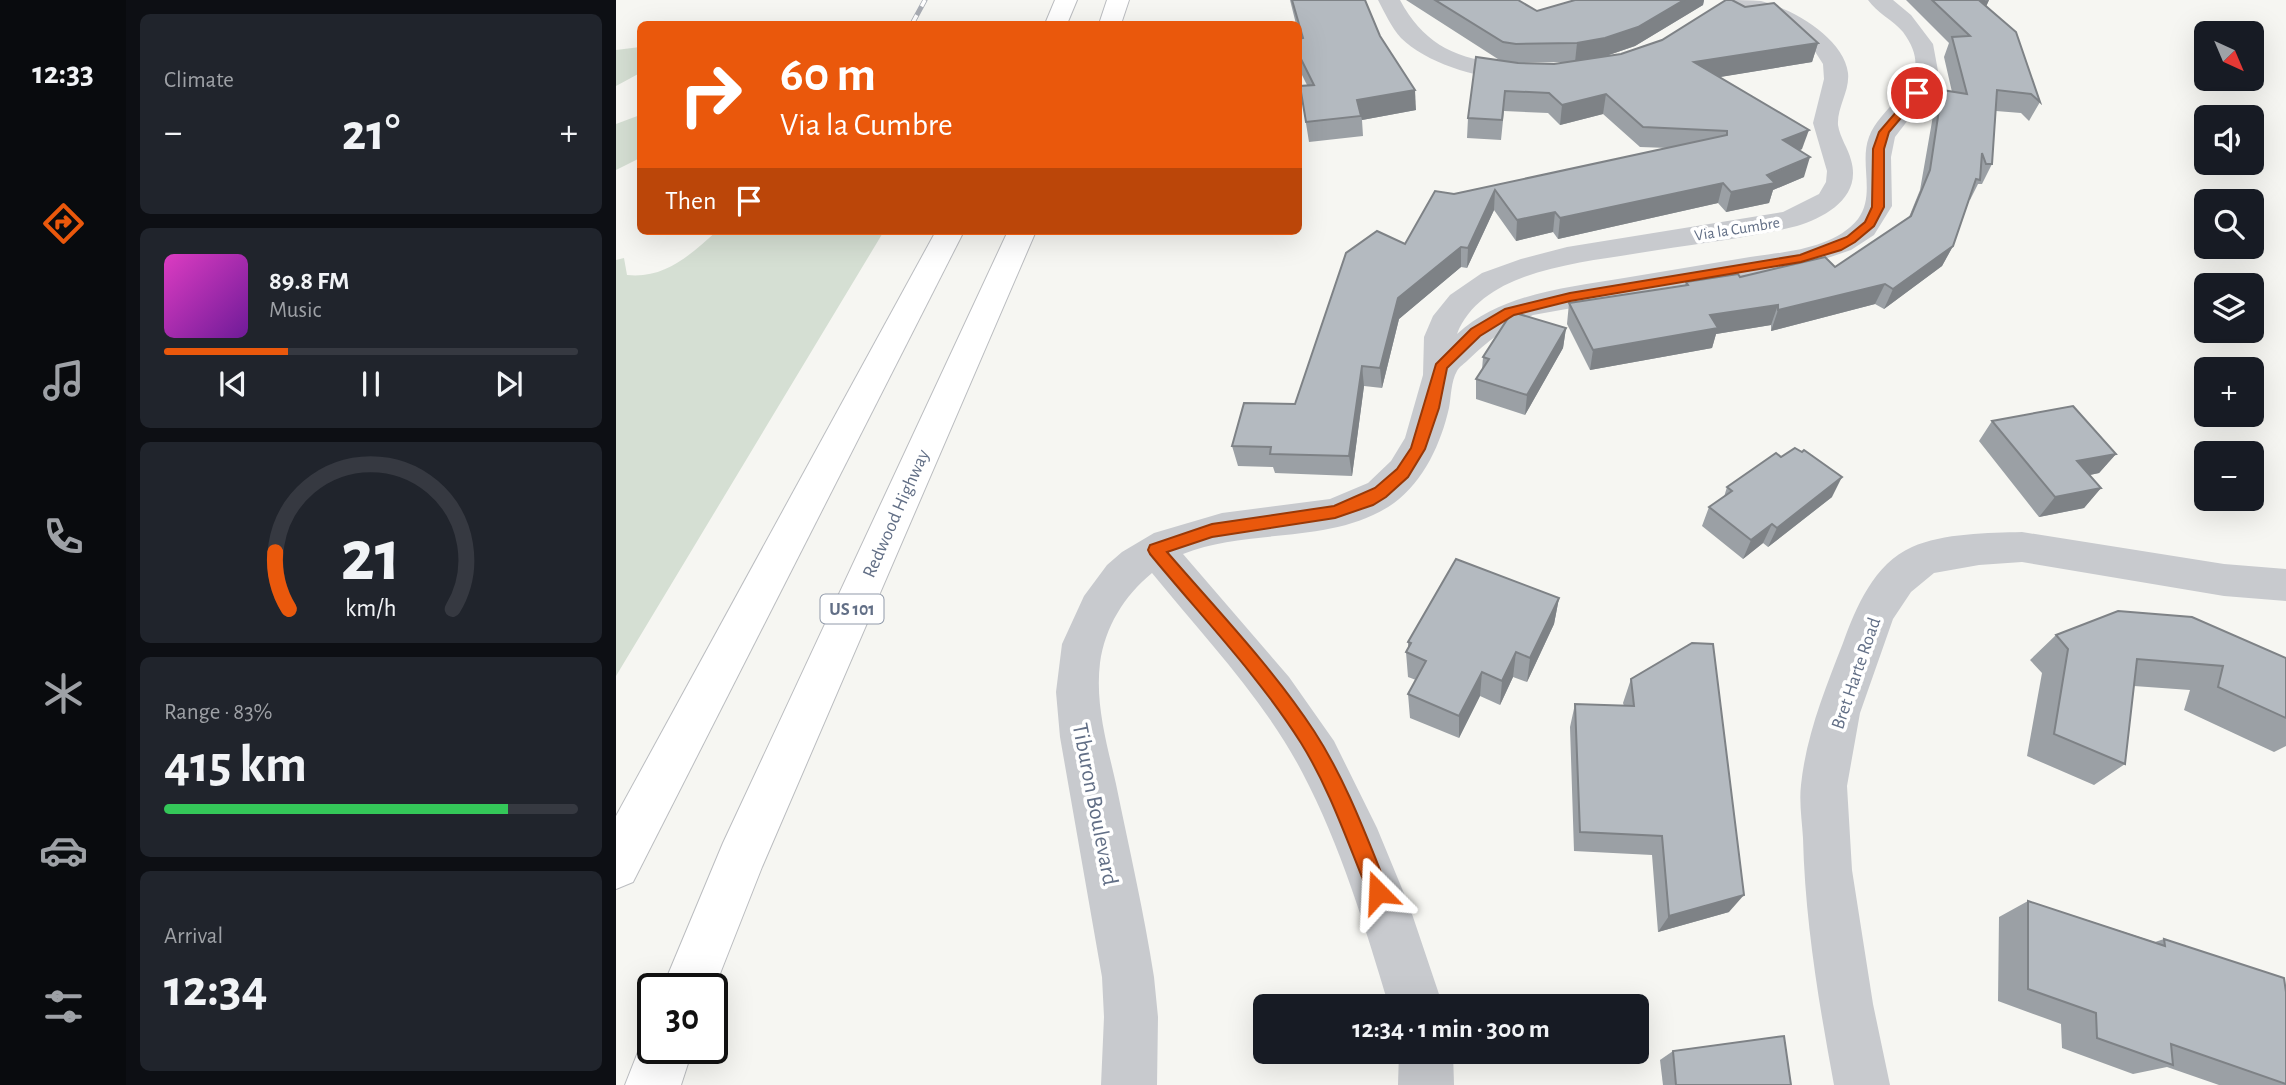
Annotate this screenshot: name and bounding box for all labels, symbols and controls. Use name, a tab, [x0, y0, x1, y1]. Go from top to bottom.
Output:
north arrow	[2194, 21, 2264, 91]
map controls	[2194, 21, 2264, 511]
icon: right	[665, 49, 756, 140]
text: 60 m	[780, 51, 876, 100]
text: 12:33	[32, 57, 94, 89]
pin	[1887, 63, 1947, 123]
text: Climate	[164, 69, 234, 92]
icon: arrive	[1898, 74, 1936, 112]
button: sound	[2194, 105, 2264, 175]
text: 21°	[342, 107, 400, 159]
text: Via la Cumbre	[780, 109, 953, 141]
text: −	[164, 114, 182, 152]
text: +	[560, 114, 578, 152]
icon: arrive	[730, 182, 768, 220]
text: Then	[665, 188, 716, 214]
button: search	[2194, 189, 2264, 259]
icon: directions	[39, 199, 88, 248]
street label: Via la Cumbre	[1693, 214, 1781, 244]
text: 89.8 FM	[269, 268, 349, 294]
button: layers	[2194, 273, 2264, 343]
text: Music	[269, 299, 321, 322]
icon: music	[39, 356, 88, 405]
button: +	[2194, 357, 2264, 427]
icon: previous	[214, 365, 252, 403]
icon: pause	[352, 365, 390, 403]
icon: next	[490, 365, 528, 403]
button: −	[2194, 441, 2264, 511]
street label: Redwood Highway	[860, 447, 933, 581]
icon: phone	[39, 512, 88, 561]
text: 21	[341, 521, 401, 594]
road number: US 101	[820, 594, 884, 624]
text: km/h	[345, 595, 397, 620]
street label: Bret Harte Road	[1828, 615, 1884, 732]
icon: climate	[39, 669, 88, 718]
text: Range · 83%	[164, 701, 273, 724]
street label: Tiburon Boulevard	[1068, 721, 1122, 887]
text: 415 km	[164, 739, 307, 791]
icon: car	[39, 826, 88, 875]
position arrow	[1341, 855, 1415, 929]
text: Arrival	[164, 925, 223, 948]
text: 12:34	[164, 963, 268, 1015]
speed limit sign: 30	[637, 973, 728, 1064]
icon: filters	[39, 982, 88, 1031]
text: 12:34 · 1 min · 300 m	[1352, 1016, 1550, 1042]

